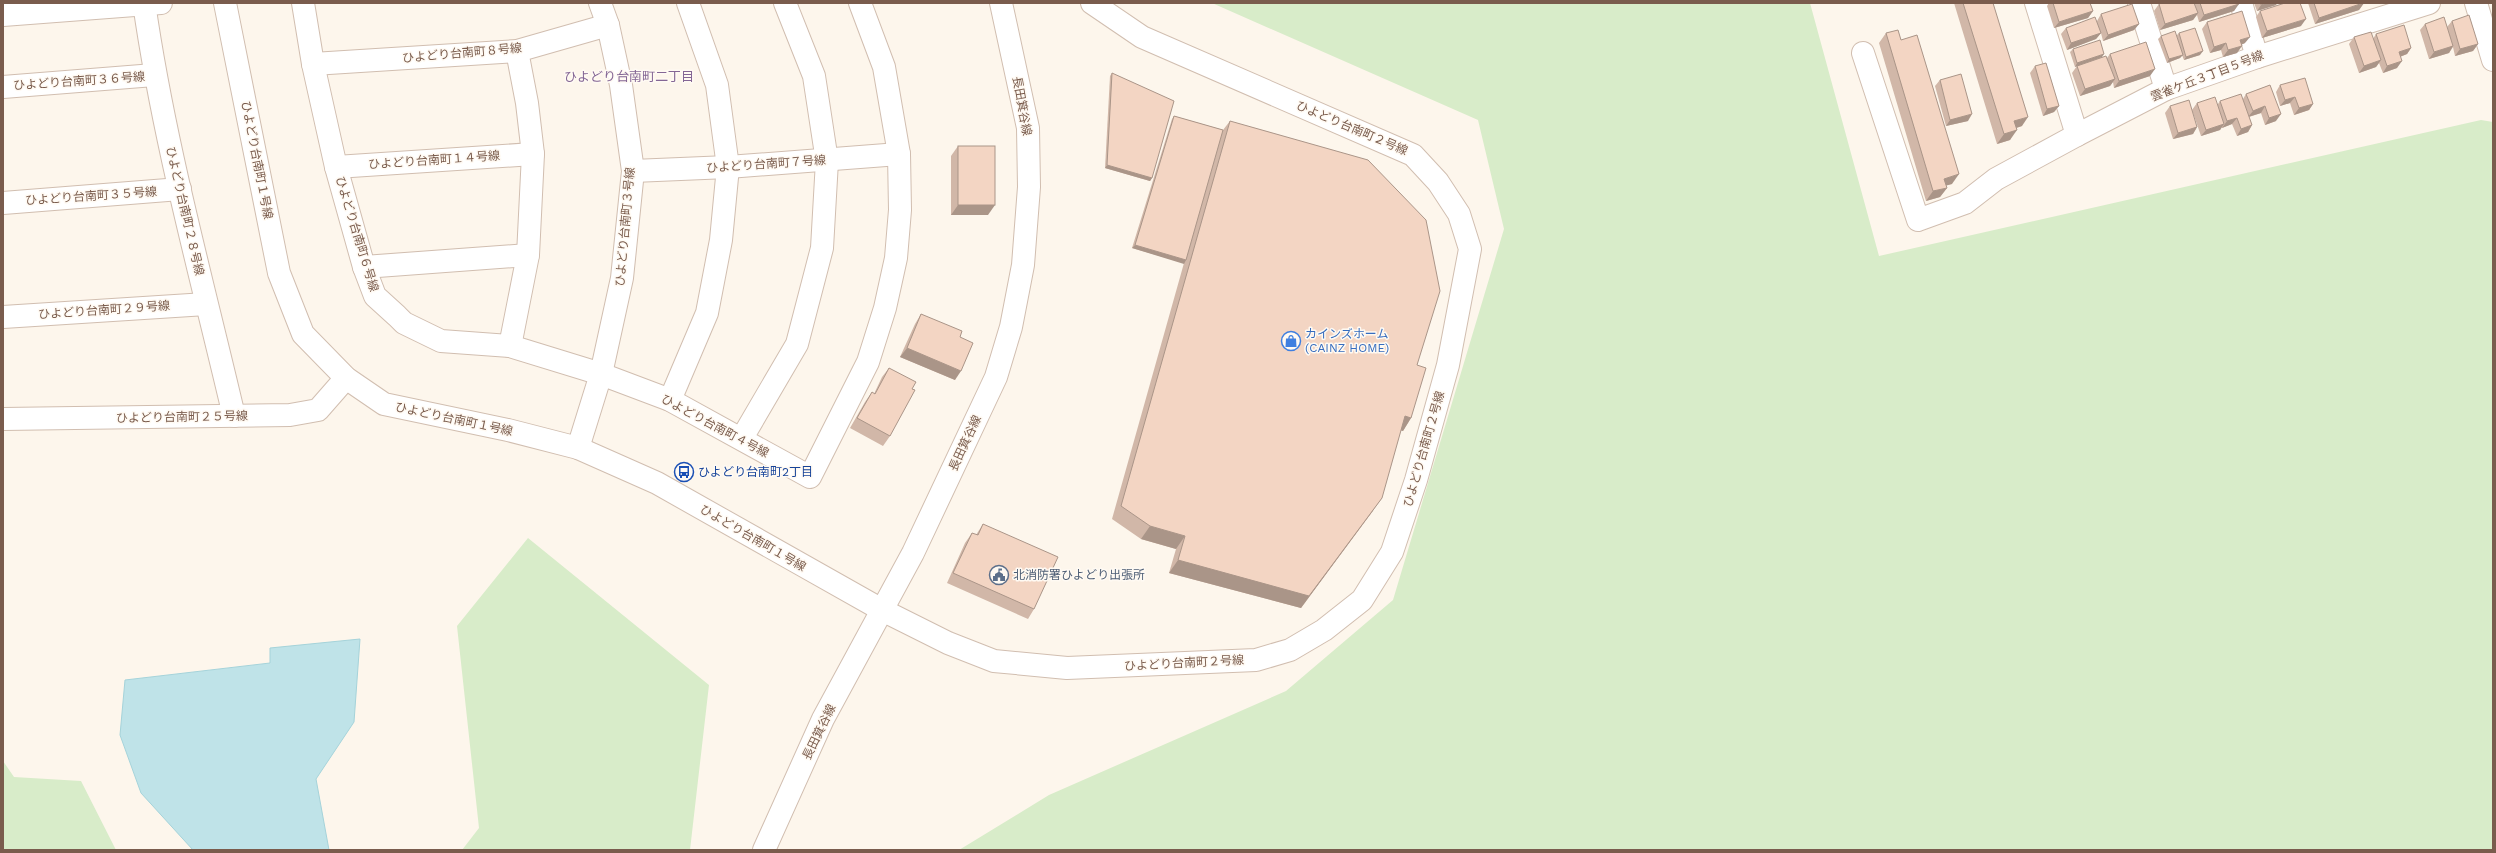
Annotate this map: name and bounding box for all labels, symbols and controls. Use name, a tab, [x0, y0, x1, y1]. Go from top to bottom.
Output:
street label: ひよどり台南町８号線	[402, 41, 522, 65]
street label: 雲雀ケ丘３丁目５号線	[2148, 48, 2266, 104]
street label: ひよどり台南町３６号線	[13, 69, 145, 93]
district label: ひよどり台南町二丁目	[564, 69, 694, 84]
street label: 長田箕谷線	[1010, 75, 1034, 137]
street label: ひよどり台南町２号線	[1294, 98, 1410, 158]
street label: ひよどり台南町１号線	[239, 100, 275, 220]
street label: ひよどり台南町２８号線	[163, 145, 207, 277]
street label: ひよどり台南町１４号線	[368, 148, 500, 172]
street label: ひよどり台南町７号線	[706, 153, 826, 175]
street label: ひよどり台南町３号線	[613, 167, 637, 287]
street label: ひよどり台南町６号線	[333, 175, 381, 293]
street label: ひよどり台南町３５号線	[25, 184, 157, 208]
street label: ひよどり台南町２９号線	[38, 298, 170, 322]
place label: カインズホーム (CAINZ HOME)	[1305, 327, 1389, 355]
shop icon: カインズホーム (CAINZ HOME)	[1280, 330, 1302, 352]
street label: ひよどり台南町２号線	[1401, 389, 1447, 509]
street label: ひよどり台南町４号線	[659, 392, 771, 460]
street label: ひよどり台南町１号線	[394, 400, 514, 438]
street label: ひよどり台南町２５号線	[116, 409, 248, 425]
street label: 長田箕谷線	[946, 413, 984, 473]
bus stop icon: ひよどり台南町2丁目	[673, 461, 695, 483]
place label: ひよどり台南町2丁目	[698, 465, 813, 479]
street label: ひよどり台南町１号線	[698, 502, 808, 574]
public building icon: 北消防署ひよどり出張所	[988, 564, 1010, 586]
place label: 北消防署ひよどり出張所	[1013, 568, 1145, 582]
street label: ひよどり台南町２号線	[1124, 653, 1244, 673]
street label: 長田箕谷線	[800, 702, 838, 762]

